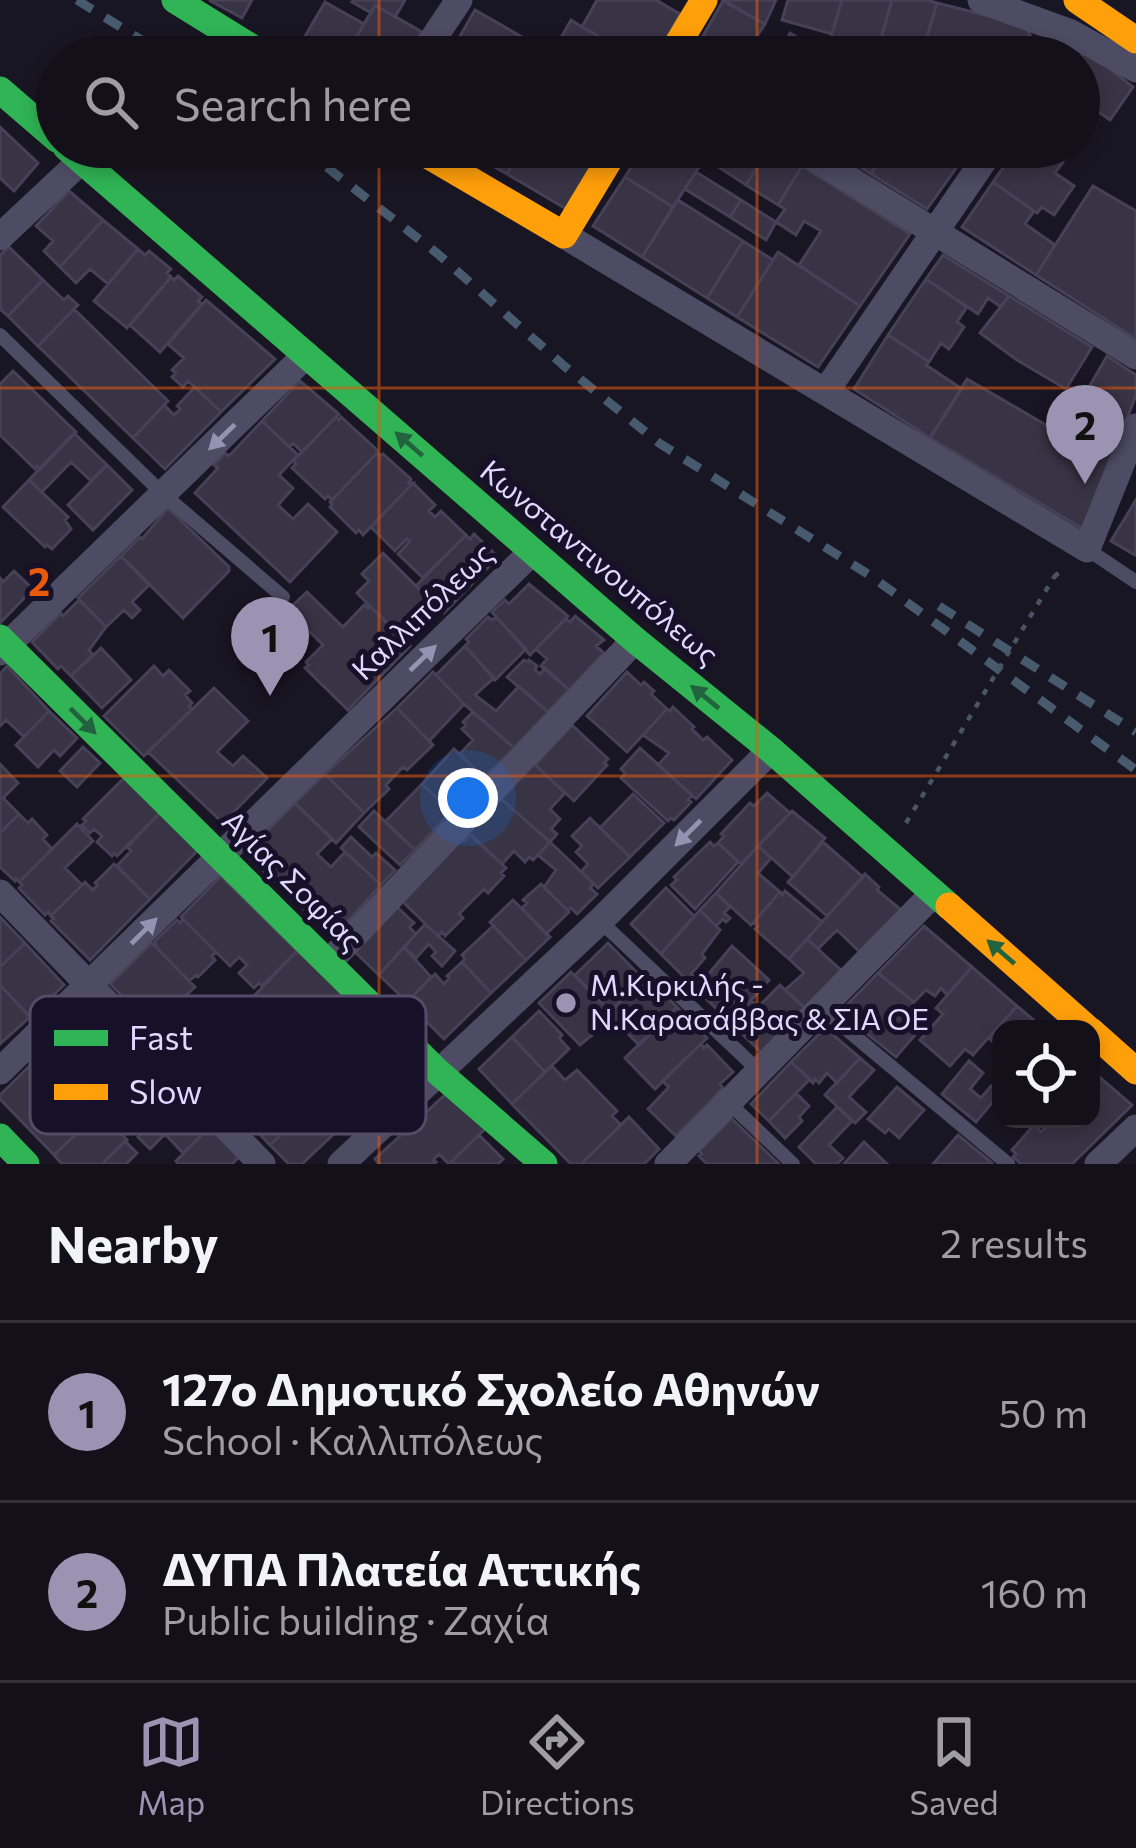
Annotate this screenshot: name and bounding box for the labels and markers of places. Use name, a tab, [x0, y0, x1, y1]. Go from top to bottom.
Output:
pin: 2	[1046, 385, 1124, 484]
pin: 1	[231, 597, 309, 696]
place label: Μ.Κιρκιλής - Ν.Καρασάββας & ΣΙΑ ΟΕ	[590, 965, 929, 1036]
marker: Μ.Κιρκιλής - Ν.Καρασάββας & ΣΙΑ ΟΕ	[553, 990, 579, 1016]

